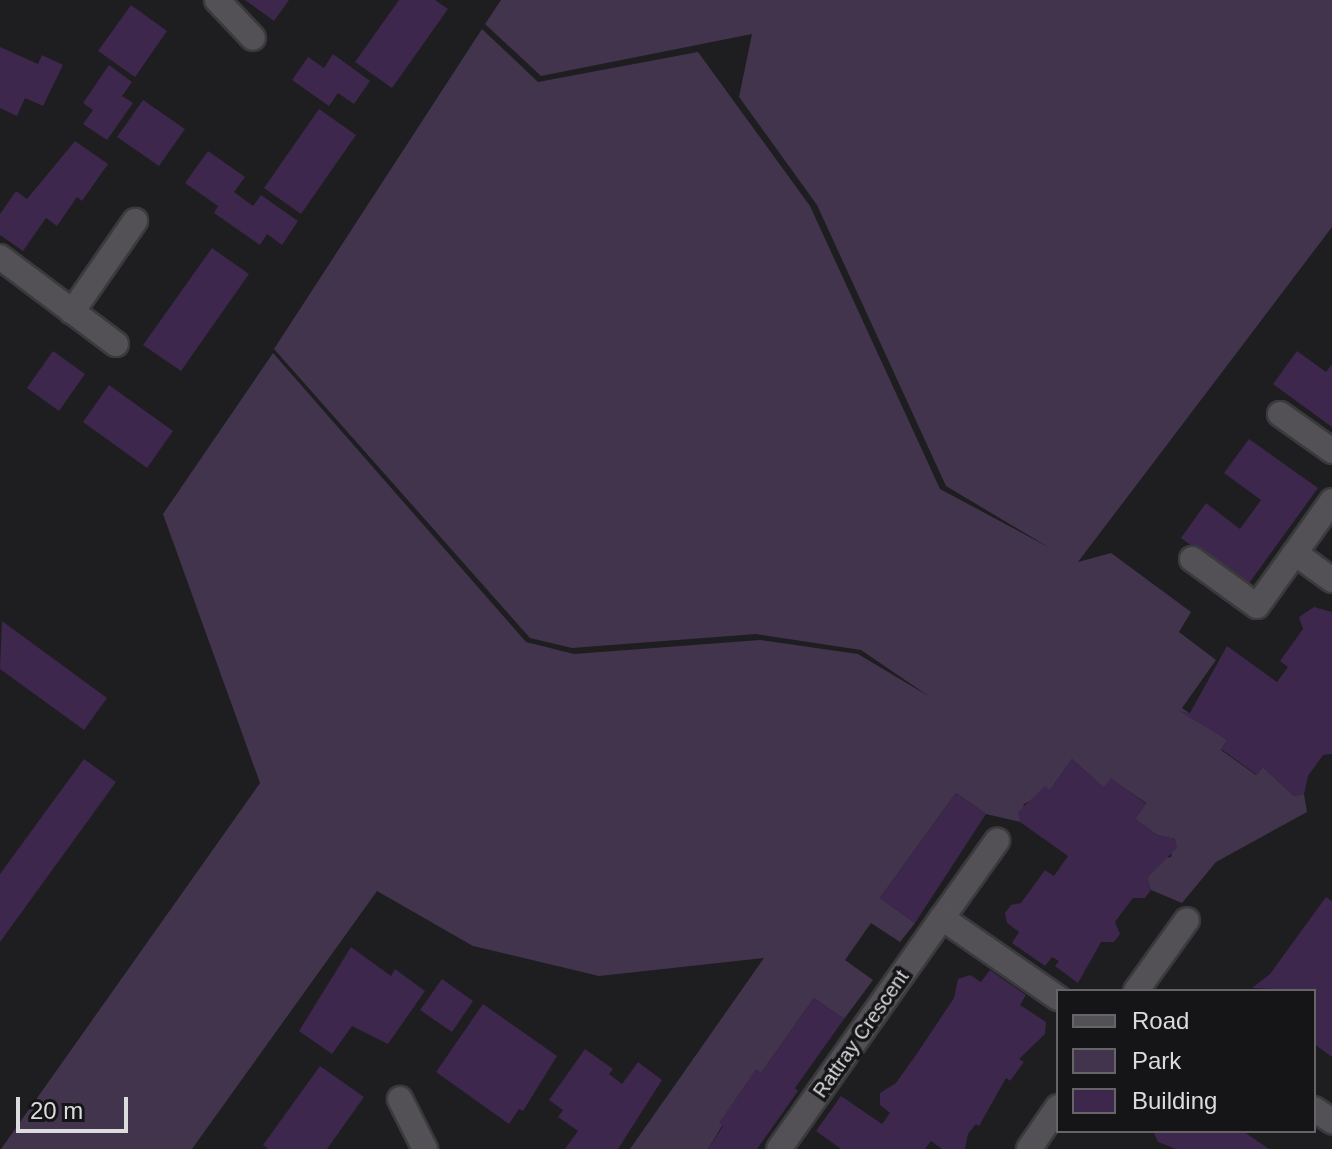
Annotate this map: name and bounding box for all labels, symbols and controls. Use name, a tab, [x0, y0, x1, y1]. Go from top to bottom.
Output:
street label: Rattray Crescent	[808, 966, 914, 1102]
legend	[1056, 989, 1316, 1133]
text: Road	[1132, 1007, 1189, 1034]
text: Park	[1132, 1047, 1181, 1074]
scale bar	[20, 1081, 132, 1131]
text: Building	[1132, 1087, 1217, 1114]
text: 20 m	[30, 1097, 83, 1124]

